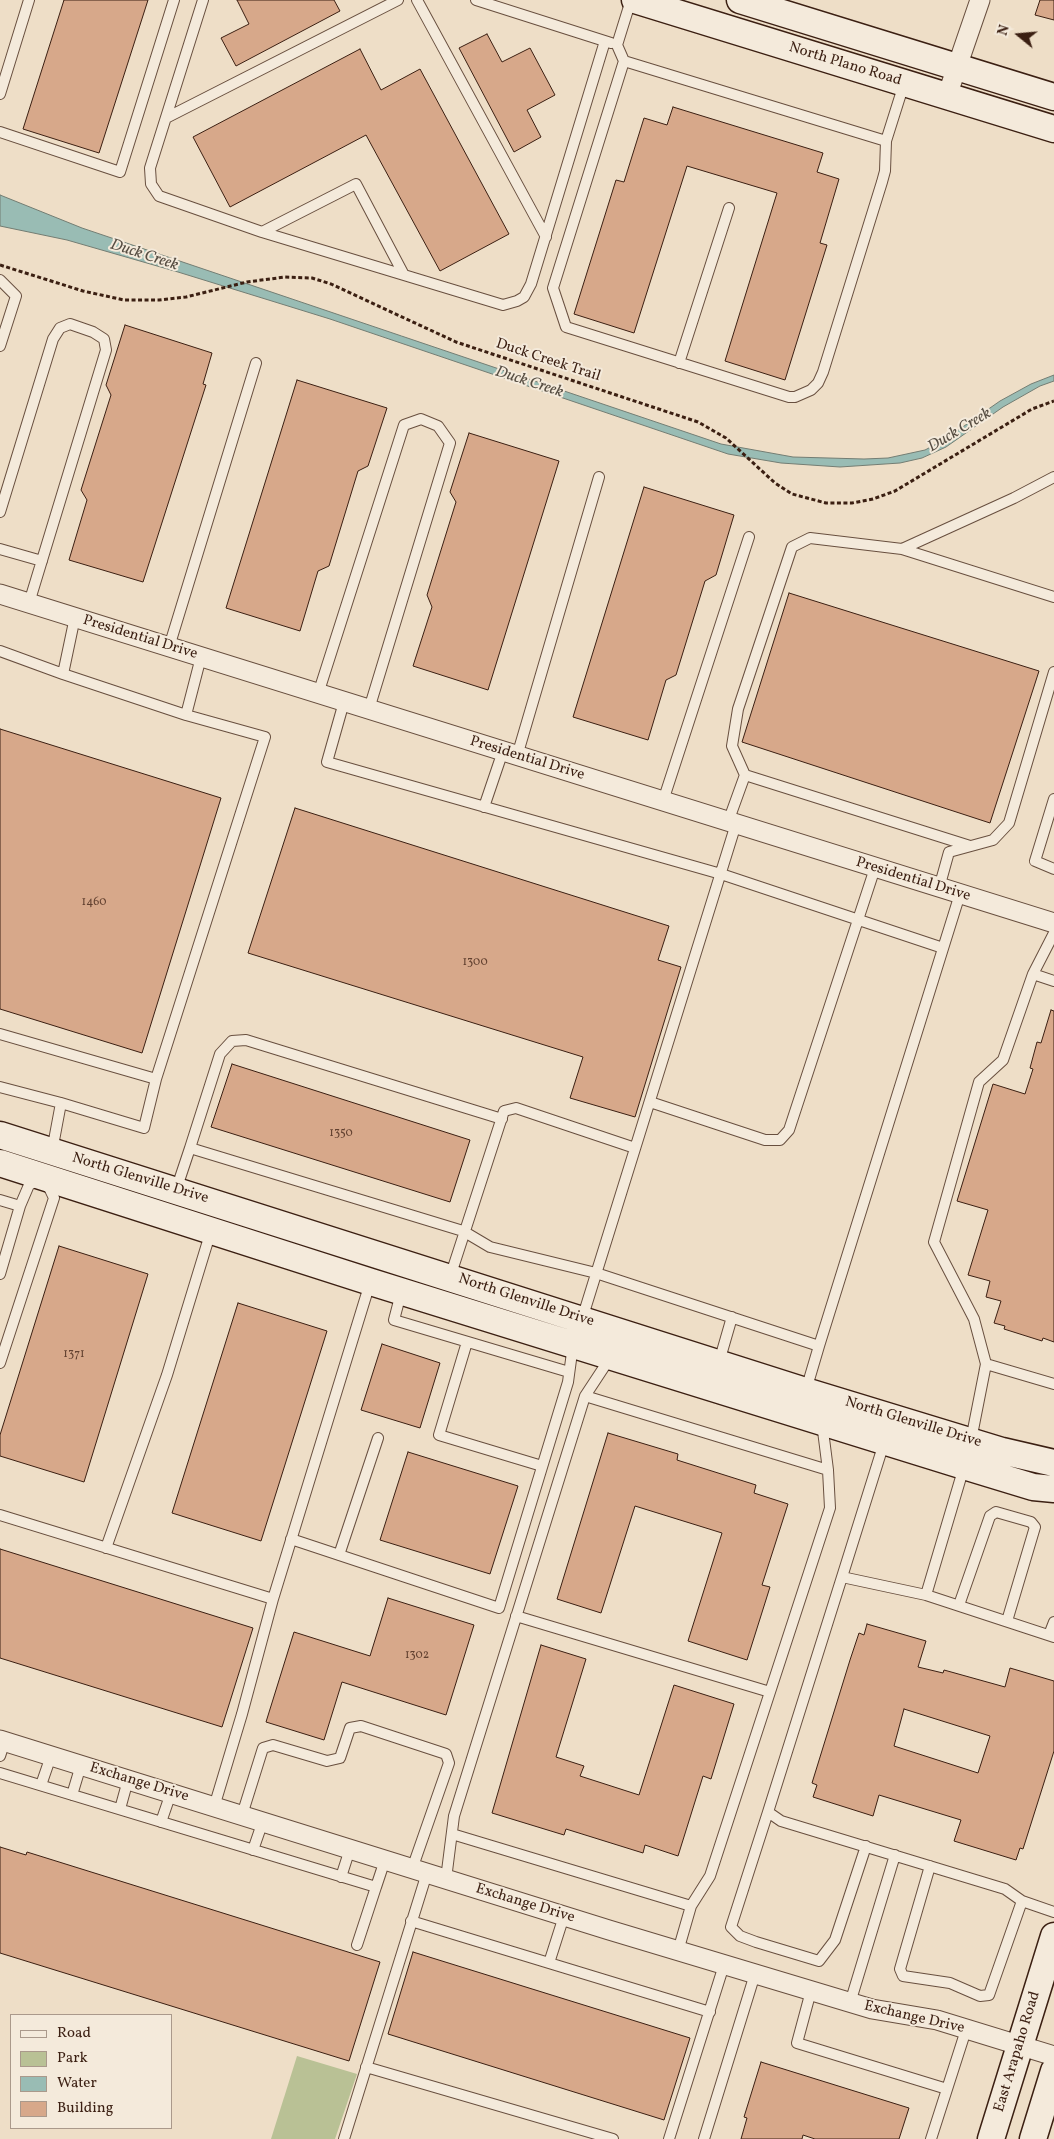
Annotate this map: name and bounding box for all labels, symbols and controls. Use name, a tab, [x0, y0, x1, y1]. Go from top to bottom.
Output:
north arrow	[994, 10, 1044, 60]
text: N	[994, 23, 1015, 38]
street label: North Plano Road	[786, 39, 904, 91]
water label: Duck Creek	[107, 236, 181, 276]
street label: Duck Creek Trail	[493, 336, 603, 386]
water label: Duck Creek	[492, 363, 566, 403]
water label: Duck Creek	[925, 405, 995, 457]
street label: Presidential Drive	[80, 612, 200, 664]
street label: Presidential Drive	[467, 733, 587, 785]
street label: Presidential Drive	[853, 854, 973, 906]
house number: 1460	[82, 896, 106, 910]
house number: 1300	[462, 956, 488, 970]
house number: 1350	[329, 1127, 353, 1141]
street label: North Glenville Drive	[70, 1150, 210, 1208]
street label: North Glenville Drive	[456, 1271, 596, 1331]
house number: 1371	[63, 1348, 85, 1362]
street label: North Glenville Drive	[843, 1394, 983, 1452]
house number: 1302	[405, 1649, 429, 1663]
street label: Exchange Drive	[87, 1759, 191, 1807]
street label: Exchange Drive	[473, 1880, 577, 1928]
street label: East Arapaho Road	[991, 1989, 1045, 2115]
street label: Exchange Drive	[862, 1998, 966, 2038]
legend	[10, 2014, 172, 2129]
text: Road	[57, 2023, 91, 2044]
text: Park	[57, 2048, 88, 2069]
text: Water	[57, 2073, 97, 2094]
text: Building	[57, 2098, 113, 2119]

